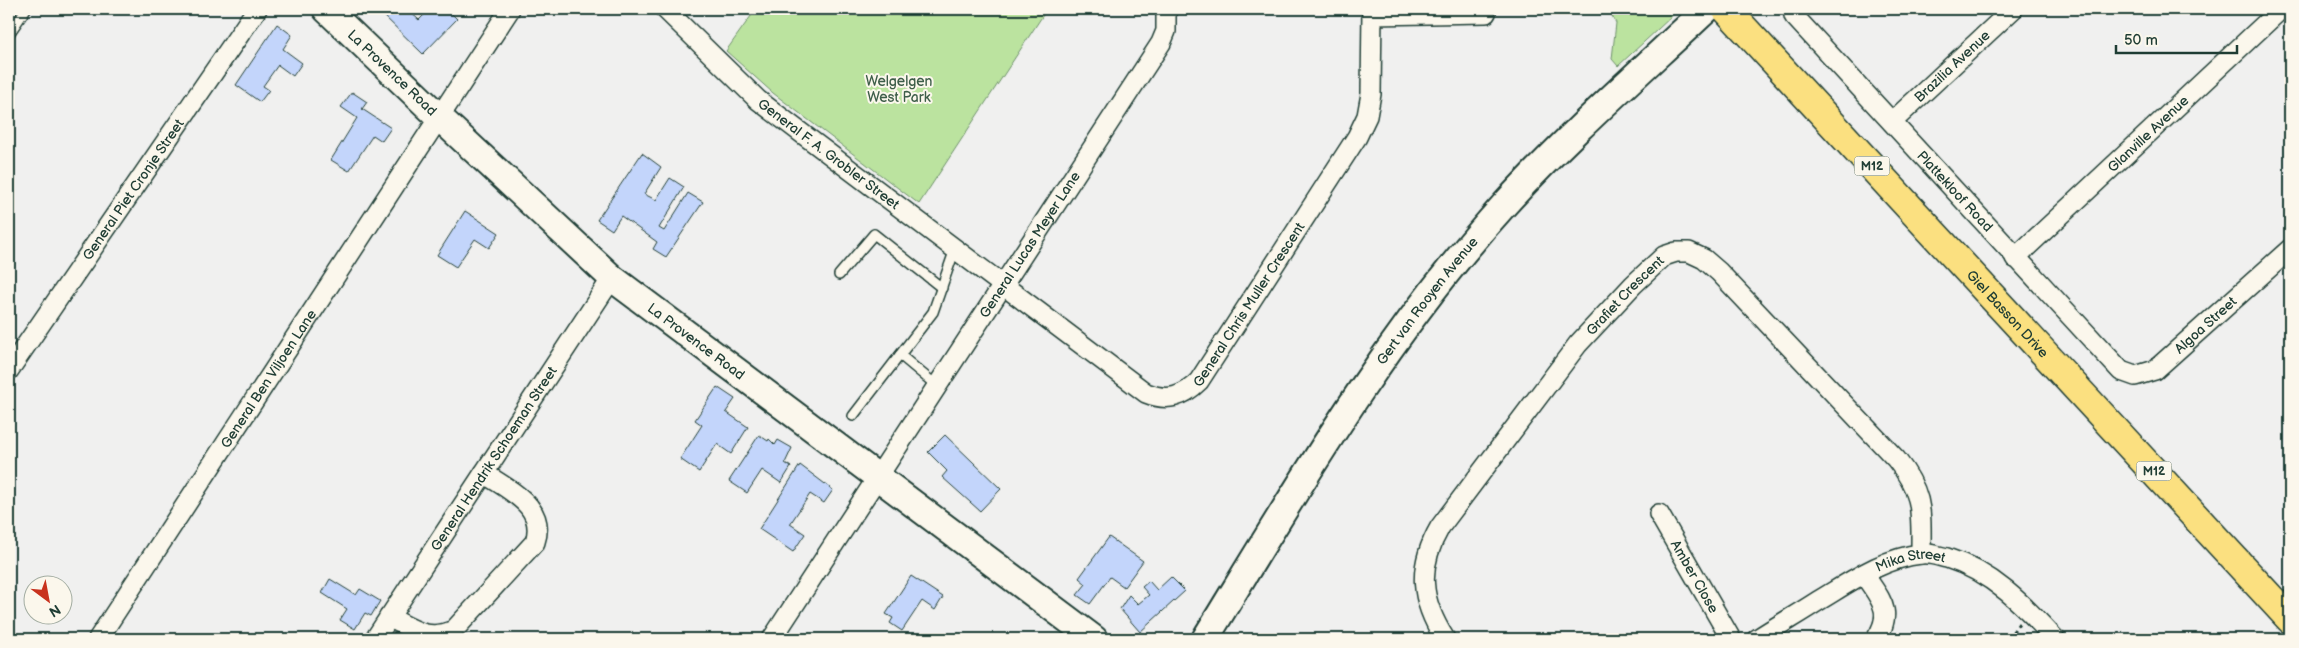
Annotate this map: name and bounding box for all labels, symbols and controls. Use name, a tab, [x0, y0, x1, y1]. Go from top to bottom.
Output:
scale bar	[2116, 22, 2238, 54]
street label: La Provence Road	[344, 26, 441, 119]
street label: Brazilia Avenue	[1911, 27, 1993, 106]
text: 50 m	[2124, 31, 2158, 50]
park label: Welgelgen West Park	[865, 73, 933, 106]
street label: Glanville Avenue	[2104, 92, 2192, 176]
street label: General F. A. Grobler Street	[755, 95, 904, 213]
street label: General Piet Cronje Street	[79, 115, 188, 263]
street label: Plattekloof Road	[1914, 147, 1997, 235]
road number: M12	[1854, 157, 1890, 176]
street label: General Lucas Meyer Lane	[975, 168, 1083, 321]
street label: General Chris Muller Crescent	[1189, 218, 1308, 390]
street label: Gert van Rooyen Avenue	[1373, 233, 1481, 368]
street label: Grafiet Crescent	[1582, 252, 1668, 339]
street label: Giel Basson Drive	[1963, 266, 2052, 361]
street label: Algoa Street	[2171, 292, 2240, 357]
street label: La Provence Road	[644, 299, 748, 383]
street label: General Ben Viljoen Lane	[217, 306, 320, 451]
street label: General Hendrik Schoeman Street	[427, 362, 561, 554]
road number: M12	[2136, 462, 2172, 481]
street label: Amber Close	[1667, 537, 1723, 616]
street label: Mika Street	[1873, 545, 1948, 575]
north arrow	[22, 576, 72, 626]
text: N	[46, 601, 64, 621]

